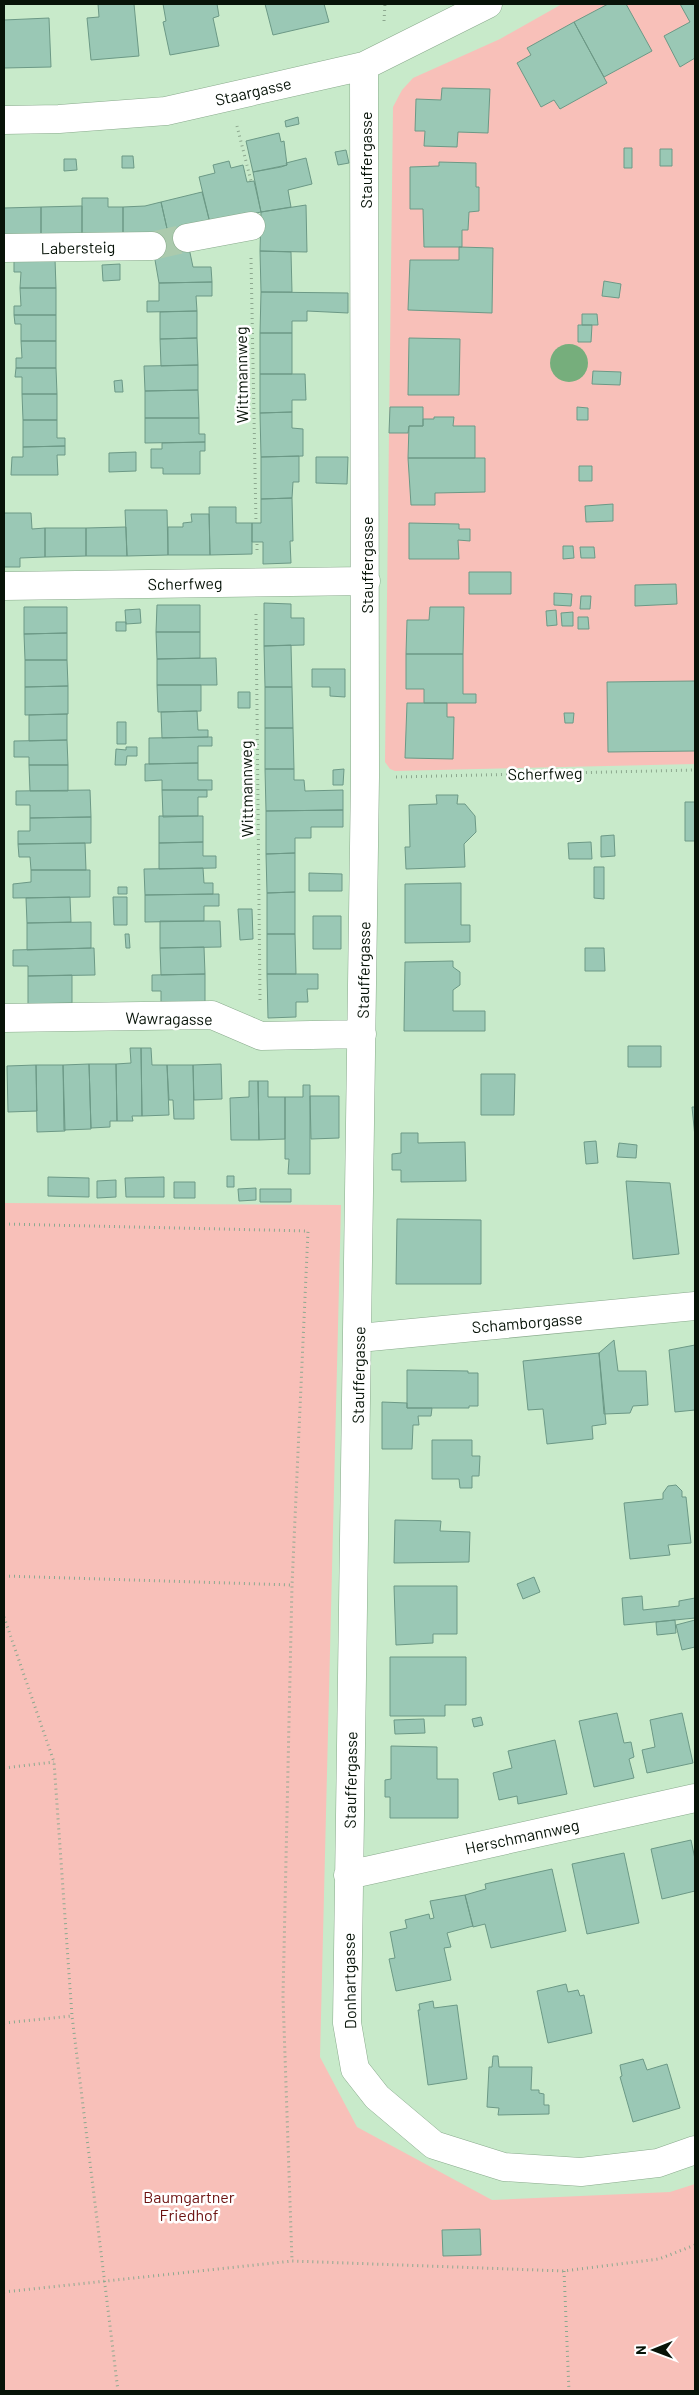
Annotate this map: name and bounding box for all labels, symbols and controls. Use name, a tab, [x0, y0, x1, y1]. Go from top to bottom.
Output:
street label: Staargasse	[213, 73, 293, 109]
street label: Stauffergasse	[356, 111, 375, 209]
street label: Labersteig	[41, 237, 115, 257]
street label: Wittmannweg	[231, 327, 251, 423]
street label: Stauffergasse	[357, 516, 376, 614]
street label: Scherfweg	[147, 573, 223, 593]
street label: Wittmannweg	[236, 741, 256, 837]
street label: Scherfweg	[507, 763, 583, 783]
street label: Stauffergasse	[353, 921, 373, 1019]
street label: Wawragasse	[125, 1008, 213, 1028]
street label: Schamborgasse	[471, 1308, 583, 1336]
street label: Stauffergasse	[348, 1326, 368, 1424]
street label: Stauffergasse	[340, 1731, 360, 1829]
street label: Herschmannweg	[463, 1815, 581, 1857]
street label: Donhartgasse	[339, 1933, 359, 2029]
park label: Baumgartner Friedhof	[143, 2187, 235, 2224]
north arrow	[629, 2325, 679, 2375]
text: N	[632, 2345, 649, 2355]

